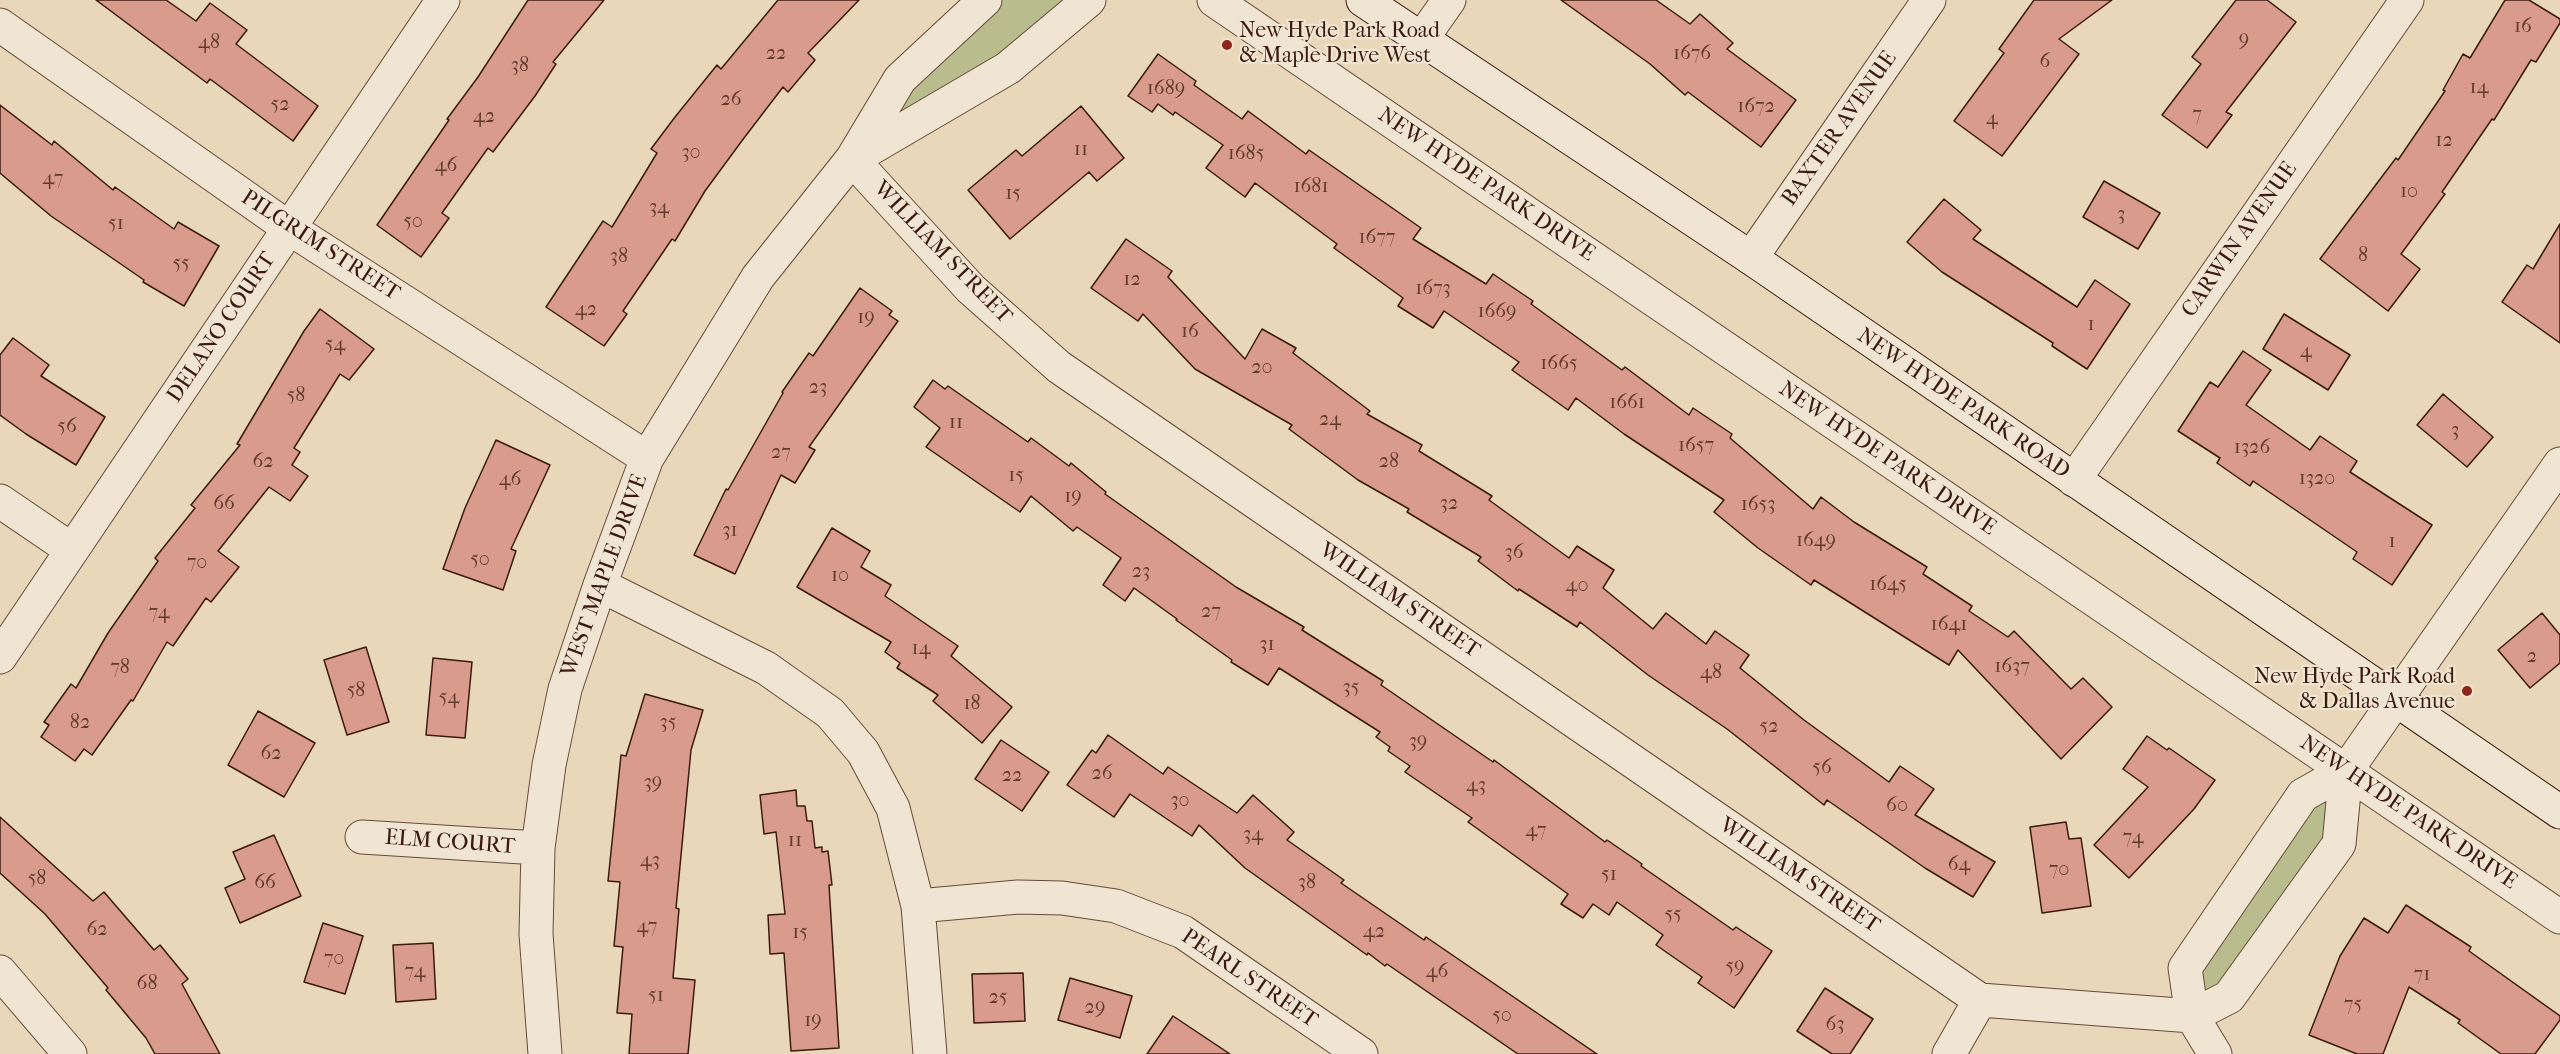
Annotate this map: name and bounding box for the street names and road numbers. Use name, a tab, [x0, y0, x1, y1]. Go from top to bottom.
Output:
street label: BAXTER AVENUE	[1777, 47, 1903, 211]
street label: NEW HYDE PARK DRIVE	[1372, 102, 1600, 268]
street label: CARWIN AVENUE	[2177, 157, 2303, 323]
street label: WILLIAM STREET	[867, 176, 1017, 330]
street label: PILGRIM STREET	[236, 185, 404, 307]
street label: DELANO COURT	[162, 248, 282, 408]
street label: NEW HYDE PARK ROAD	[1852, 323, 2074, 485]
street label: NEW HYDE PARK DRIVE	[1773, 376, 2001, 542]
street label: WEST MAPLE DRIVE	[556, 471, 654, 681]
street label: WILLIAM STREET	[1314, 537, 1484, 665]
street label: NEW HYDE PARK DRIVE	[2294, 730, 2522, 896]
street label: WILLIAM STREET	[1714, 812, 1884, 940]
street label: ELM COURT	[384, 825, 516, 861]
street label: PEARL STREET	[1176, 924, 1322, 1034]

